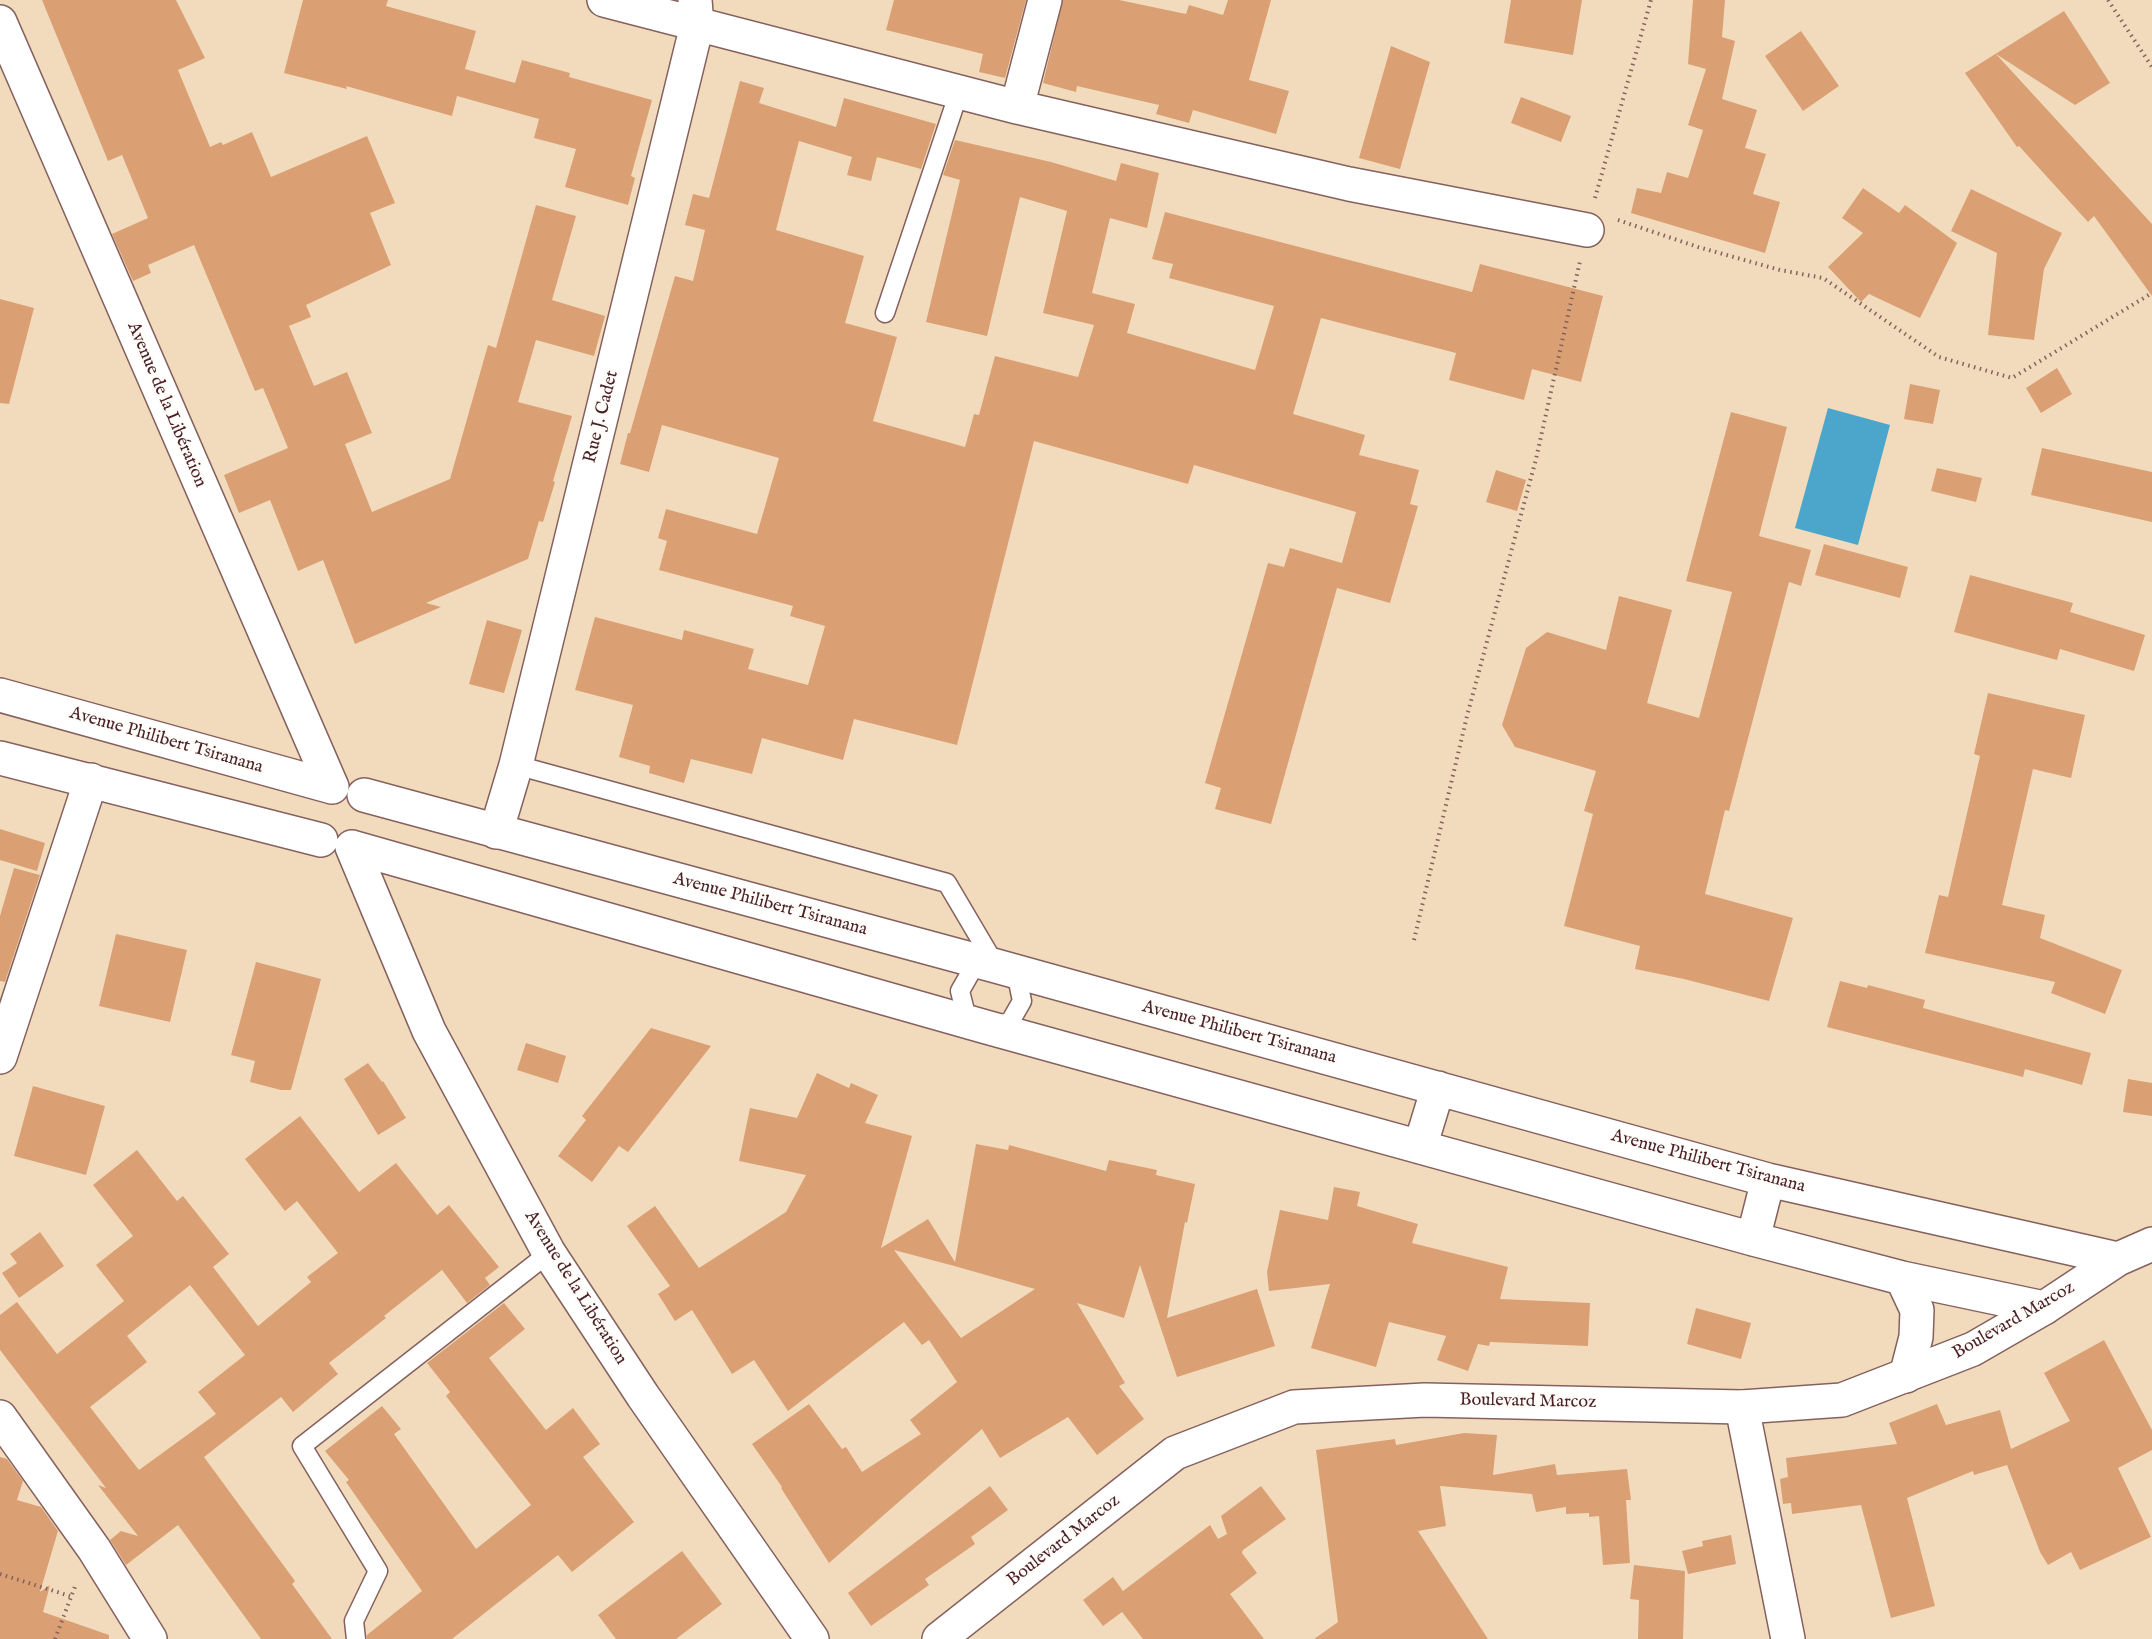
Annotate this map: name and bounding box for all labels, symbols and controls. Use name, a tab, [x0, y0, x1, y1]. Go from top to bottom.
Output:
street label: Avenue de la Libération	[121, 319, 211, 491]
street label: Rue J. Cadet	[580, 369, 624, 465]
street label: Avenue Philibert Tsiranana	[67, 703, 265, 779]
street label: Avenue Philibert Tsiranana	[671, 869, 869, 941]
street label: Avenue Philibert Tsiranana	[1140, 997, 1338, 1069]
street label: Avenue Philibert Tsiranana	[1609, 1126, 1807, 1198]
street label: Avenue de la Libération	[519, 1207, 631, 1369]
street label: Boulevard Marcoz	[1949, 1277, 2079, 1365]
street label: Boulevard Marcoz	[1459, 1390, 1597, 1414]
street label: Boulevard Marcoz	[1003, 1490, 1125, 1592]

